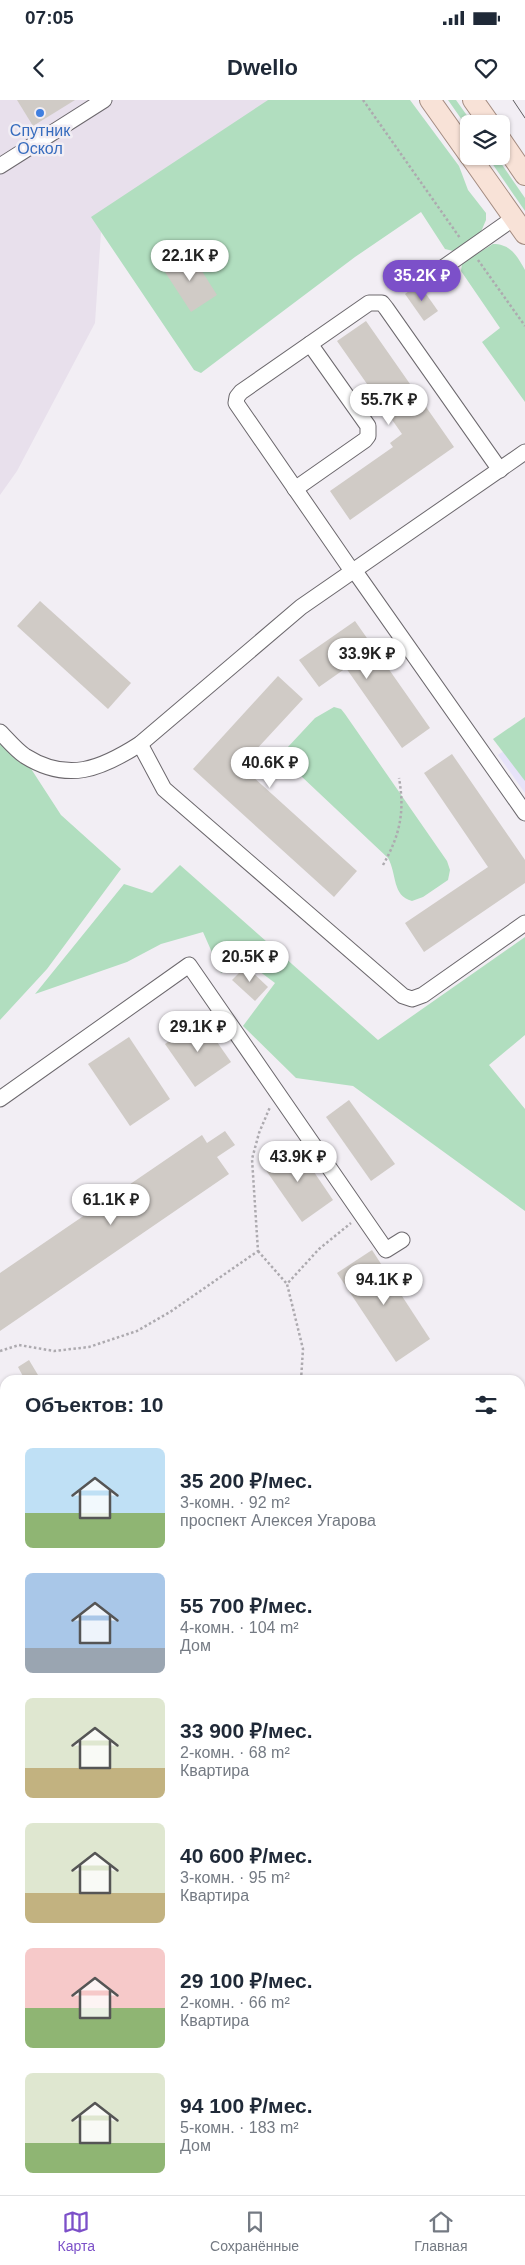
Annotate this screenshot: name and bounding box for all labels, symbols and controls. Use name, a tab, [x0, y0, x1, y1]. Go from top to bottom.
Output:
text: 07:05	[25, 7, 74, 28]
icon: back	[25, 54, 53, 82]
icon: heart	[472, 54, 500, 82]
text: Dwello	[227, 55, 298, 80]
marker: Спутник Оскол	[34, 107, 46, 119]
map controls	[460, 115, 510, 165]
button: layers	[460, 115, 510, 165]
place label: Спутник Оскол	[10, 122, 71, 157]
pin: 22.1K ₽	[144, 240, 236, 282]
text: 22.1K ₽	[162, 247, 218, 264]
pin: 35.2K ₽	[376, 260, 468, 302]
text: 35.2K ₽	[394, 267, 450, 284]
pin: 55.7K ₽	[343, 384, 435, 426]
text: 55.7K ₽	[361, 391, 417, 408]
pin: 33.9K ₽	[321, 638, 413, 680]
text: 33.9K ₽	[339, 645, 395, 662]
pin: 40.6K ₽	[224, 746, 316, 789]
text: 40.6K ₽	[242, 754, 298, 771]
pin: 20.5K ₽	[204, 940, 296, 983]
text: 20.5K ₽	[222, 948, 278, 965]
pin: 29.1K ₽	[152, 1010, 244, 1053]
text: 29.1K ₽	[170, 1018, 226, 1035]
pin: 43.9K ₽	[252, 1140, 344, 1183]
text: 43.9K ₽	[270, 1148, 326, 1165]
pin: 61.1K ₽	[65, 1184, 157, 1226]
text: 61.1K ₽	[83, 1191, 139, 1208]
pin: 94.1K ₽	[338, 1264, 430, 1306]
text: 94.1K ₽	[356, 1271, 412, 1288]
icon: filters	[472, 1391, 500, 1419]
text: Объектов: 10	[25, 1393, 163, 1416]
icon: home	[65, 1468, 125, 1528]
text: 35 200 ₽/мес.	[180, 1469, 313, 1492]
text: 3-комн. · 92 m²	[180, 1494, 290, 1511]
text: проспект Алексея Угарова	[180, 1512, 376, 1529]
icon: home	[65, 1593, 125, 1653]
text: 55 700 ₽/мес.	[180, 1594, 313, 1617]
text: 4-комн. · 104 m²	[180, 1619, 299, 1636]
text: Дом	[180, 1637, 211, 1654]
icon: home	[65, 1718, 125, 1778]
text: 33 900 ₽/мес.	[180, 1719, 313, 1742]
text: 2-комн. · 68 m²	[180, 1744, 290, 1761]
text: Квартира	[180, 1762, 249, 1779]
icon: home	[65, 1843, 125, 1903]
text: 40 600 ₽/мес.	[180, 1844, 313, 1867]
text: 3-комн. · 95 m²	[180, 1869, 290, 1886]
text: Квартира	[180, 1887, 249, 1904]
icon: home	[65, 1968, 125, 2028]
text: 29 100 ₽/мес.	[180, 1969, 313, 1992]
text: 2-комн. · 66 m²	[180, 1994, 290, 2011]
text: Квартира	[180, 2012, 249, 2029]
icon: home	[65, 2093, 125, 2153]
text: 94 100 ₽/мес.	[180, 2094, 313, 2117]
text: 5-комн. · 183 m²	[180, 2119, 299, 2136]
text: Дом	[180, 2137, 211, 2154]
tab: Карта	[58, 2208, 95, 2254]
tab: Сохранённые	[210, 2208, 299, 2254]
tab: Главная	[414, 2208, 467, 2254]

